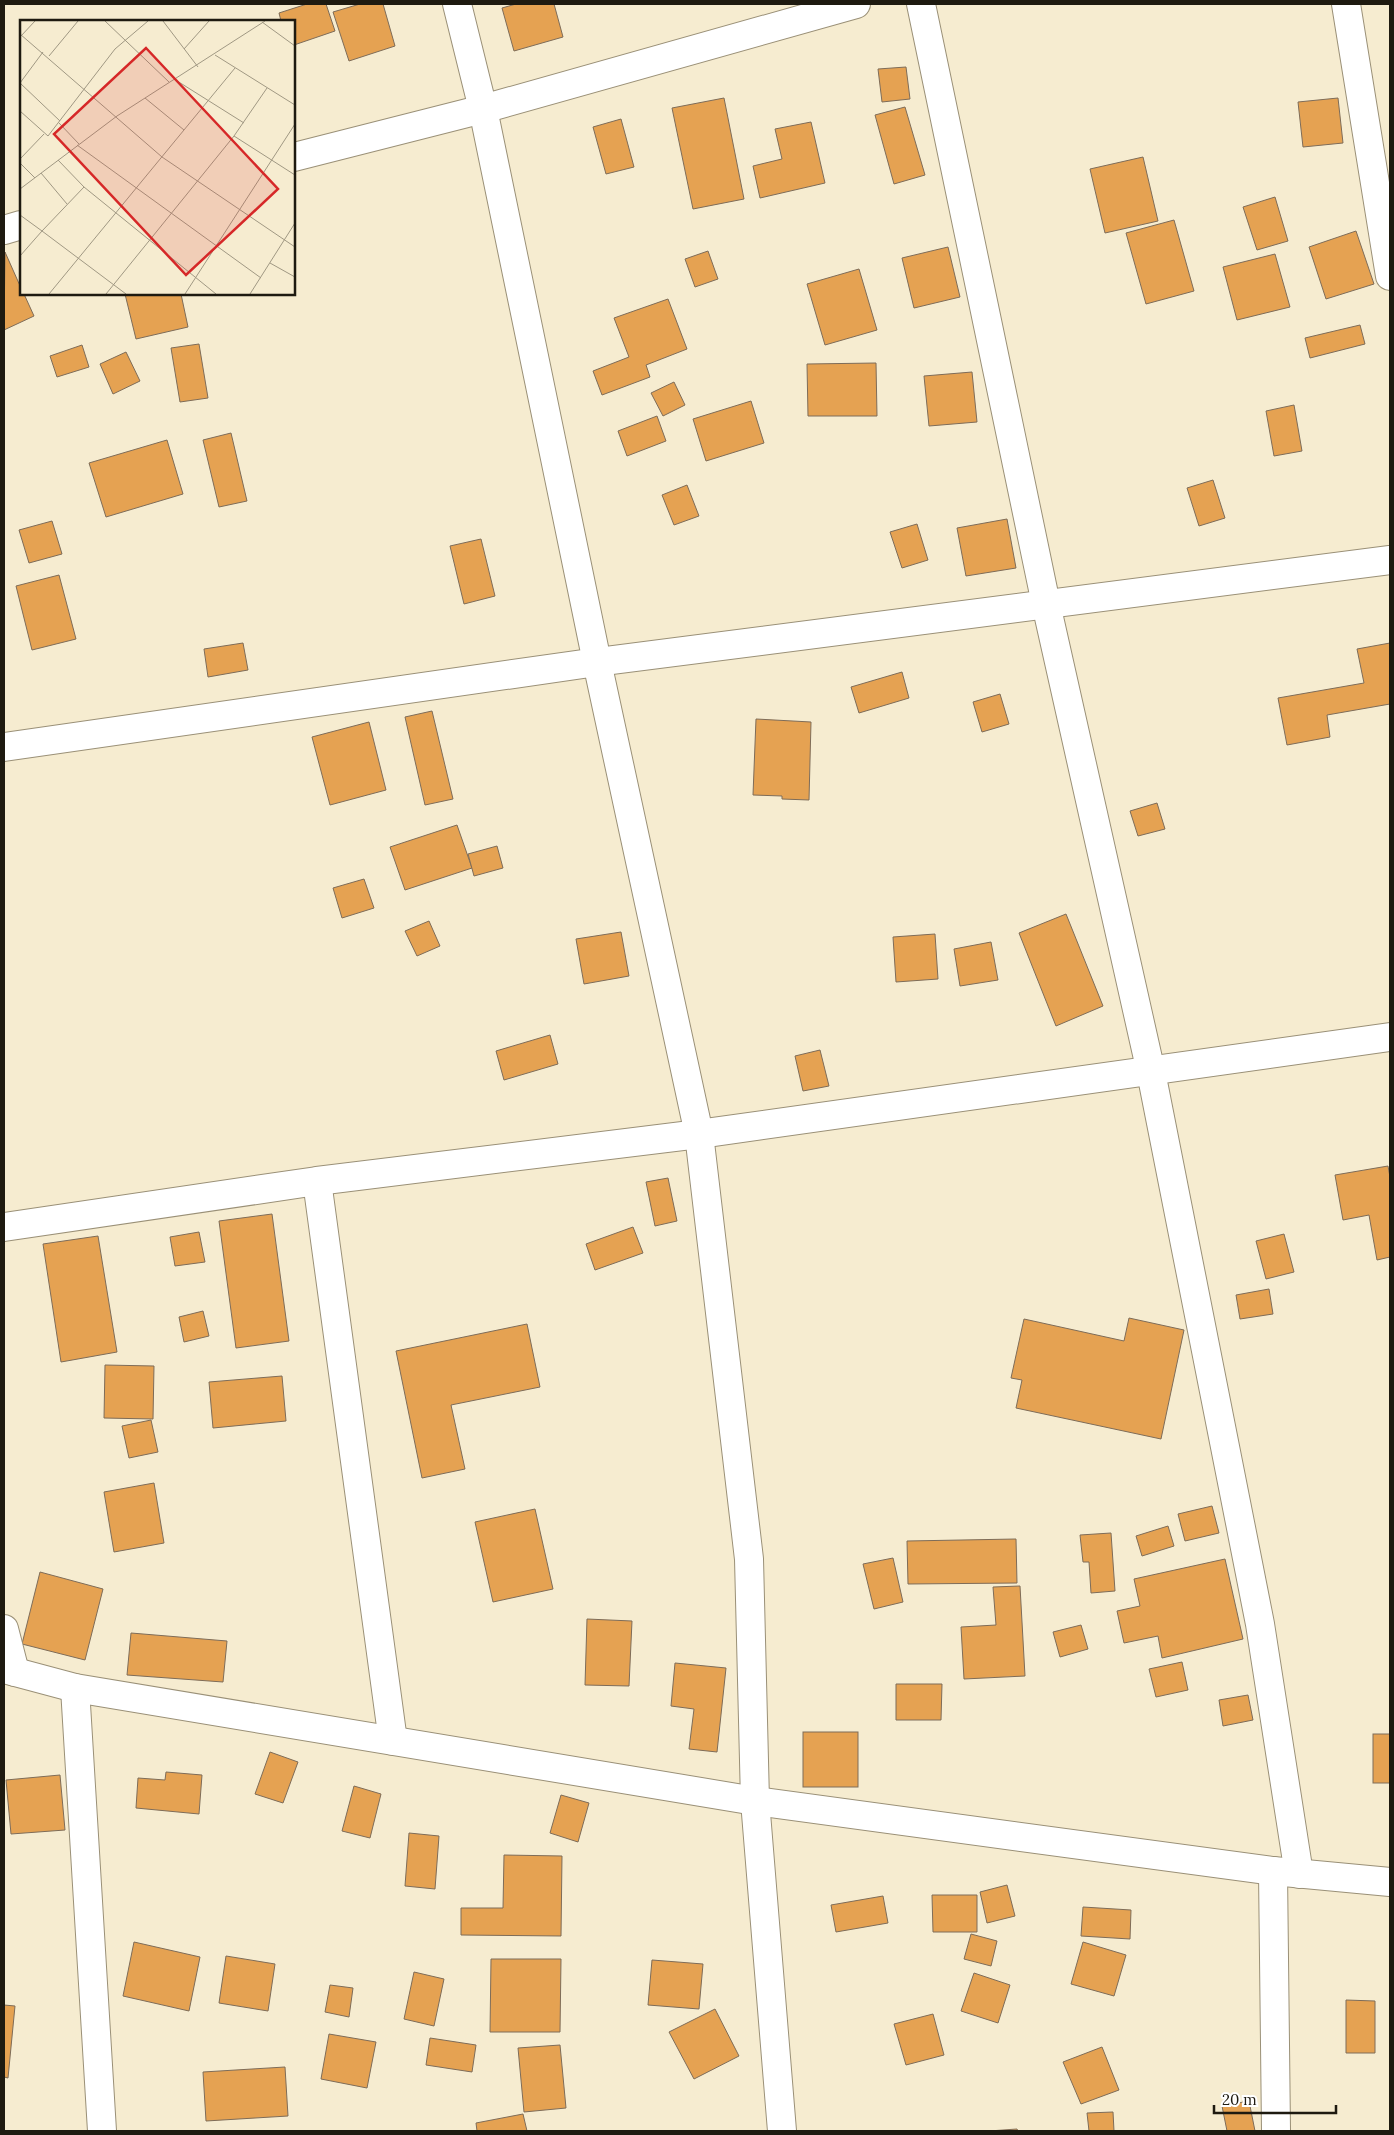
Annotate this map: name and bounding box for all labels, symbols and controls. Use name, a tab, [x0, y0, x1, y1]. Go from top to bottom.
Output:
inset map	[20, 20, 295, 295]
scale bar	[1214, 2082, 1336, 2114]
text: 20 m	[1222, 2090, 1257, 2109]

